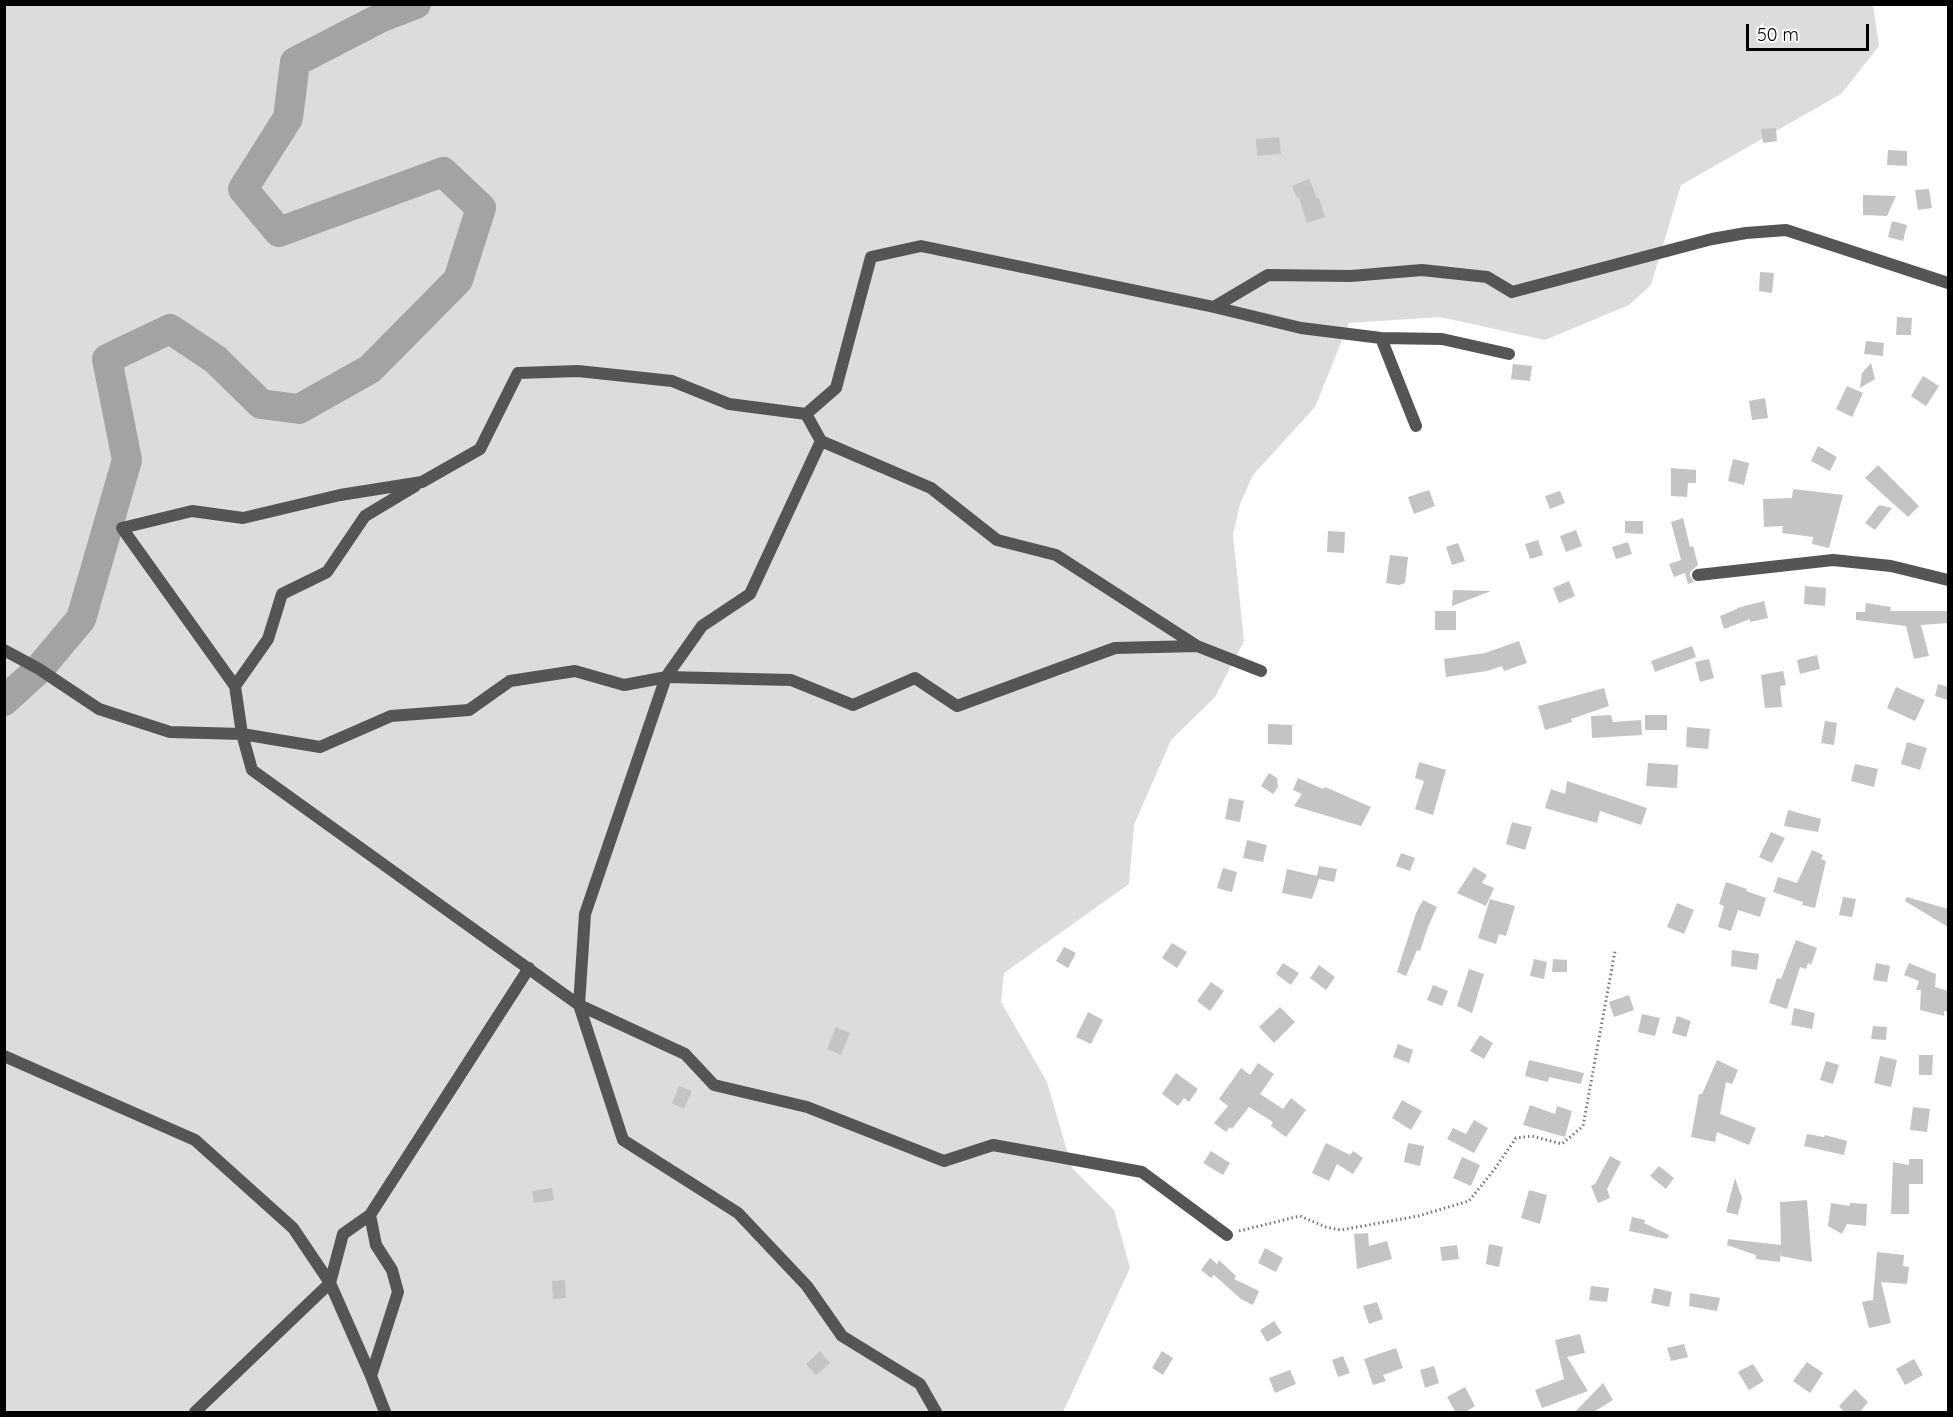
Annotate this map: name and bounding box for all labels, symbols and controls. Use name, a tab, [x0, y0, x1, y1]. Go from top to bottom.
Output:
scale bar	[1749, 12, 1872, 50]
text: 50 m	[1757, 23, 1799, 46]

